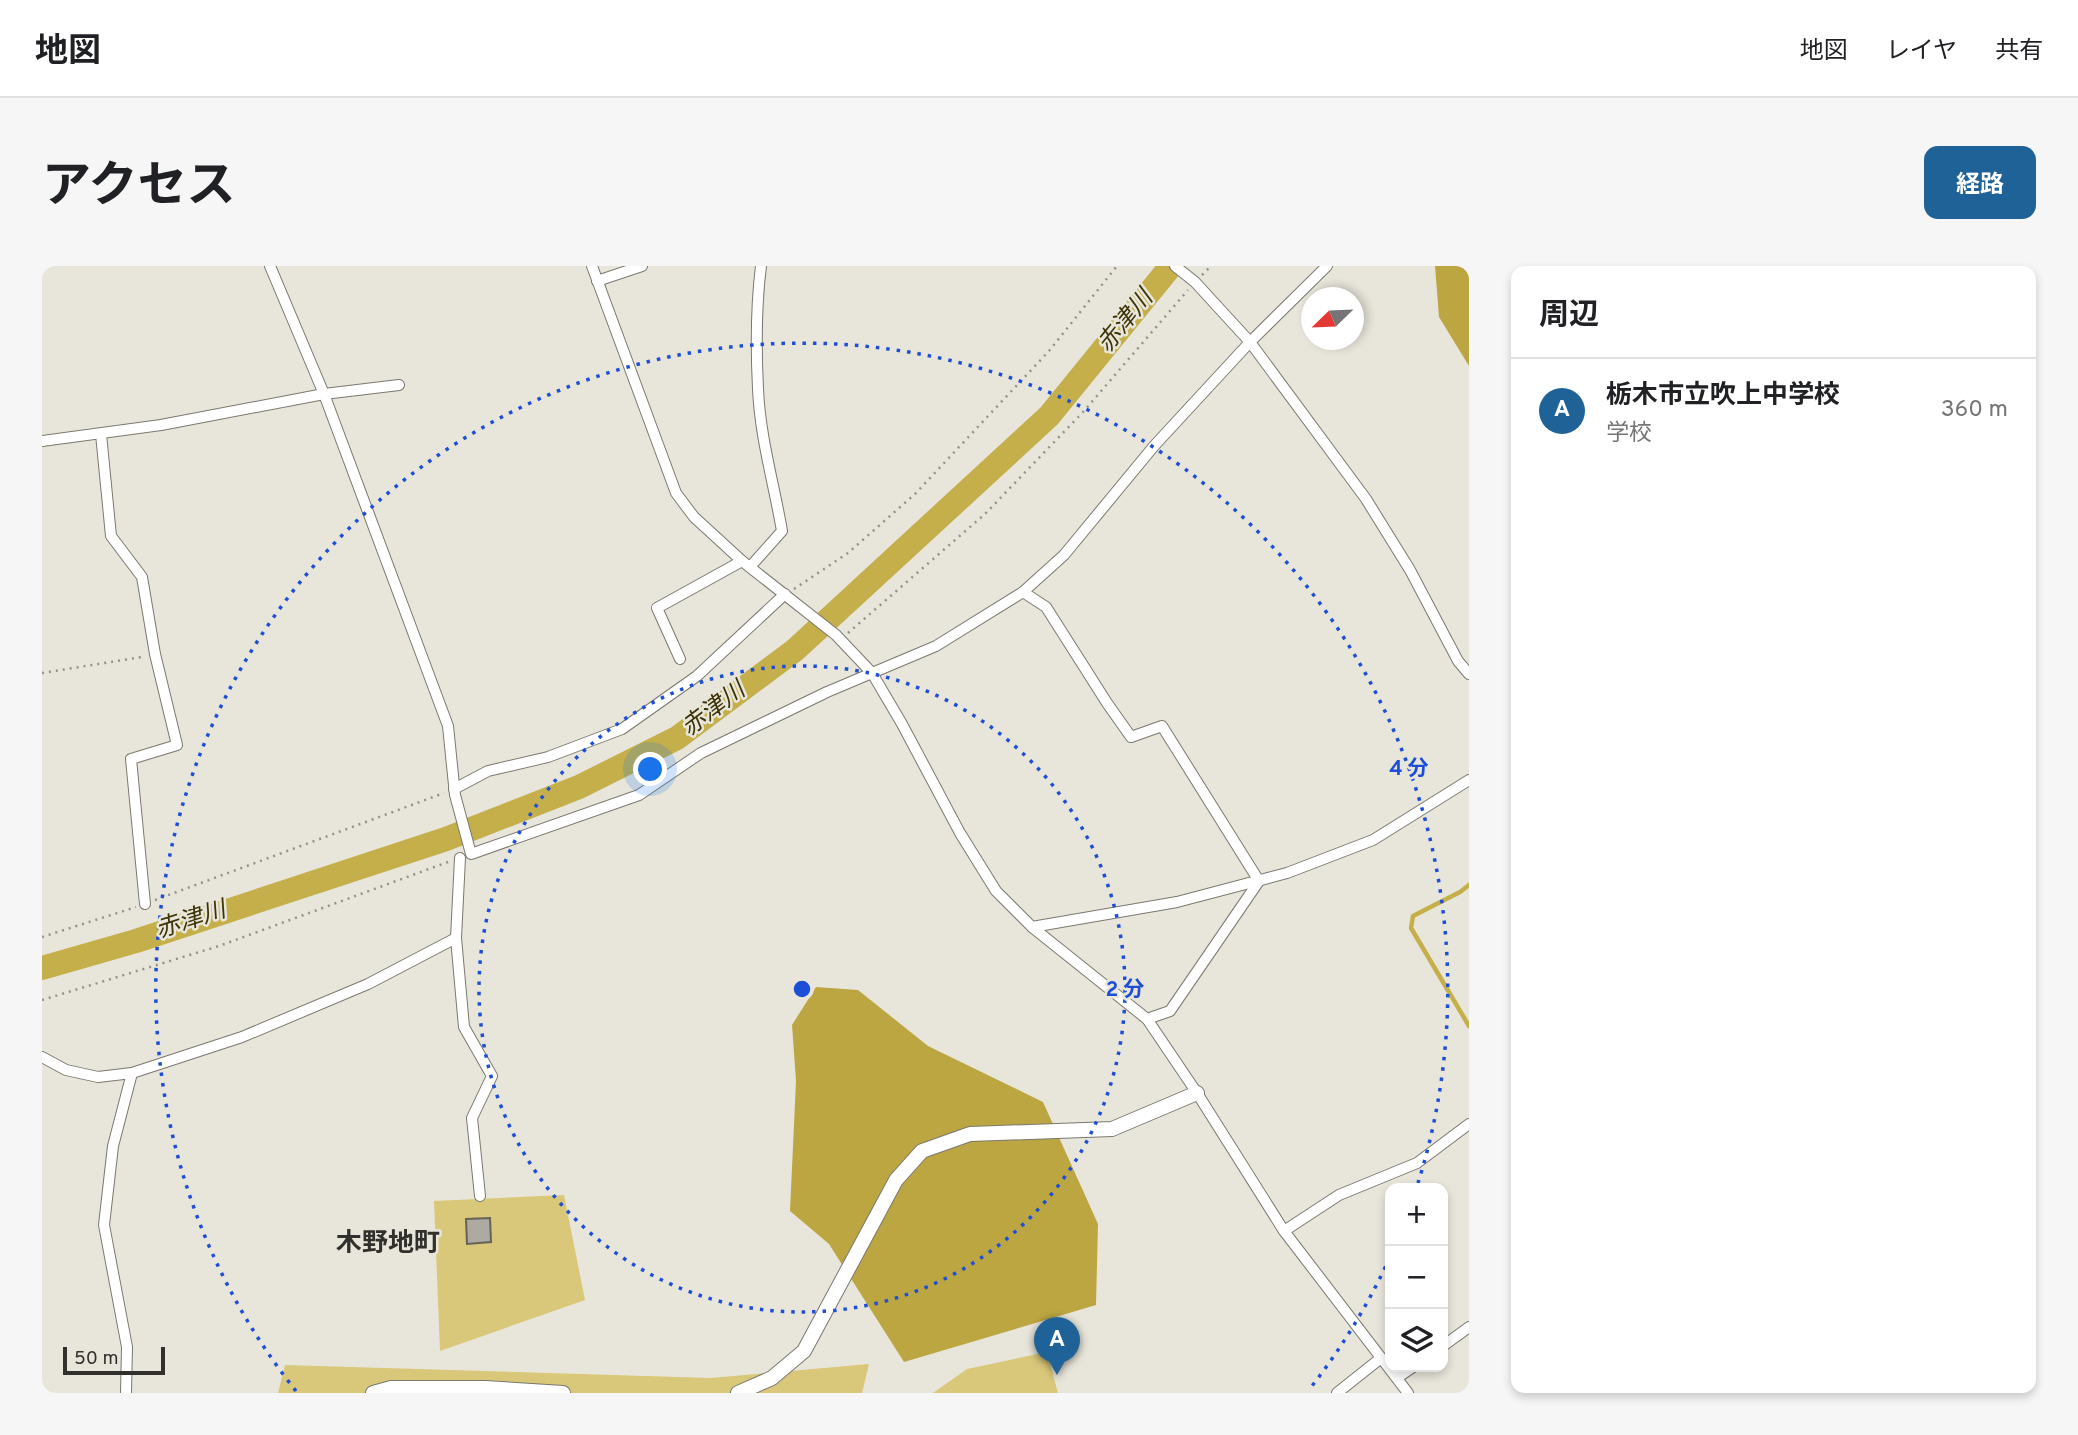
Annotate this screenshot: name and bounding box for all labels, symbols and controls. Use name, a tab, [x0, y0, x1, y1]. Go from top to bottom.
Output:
text: 地図	[35, 32, 101, 74]
text: 地図	[1800, 37, 1848, 67]
text: レイヤ	[1886, 37, 1957, 67]
text: 共有	[1995, 37, 2043, 67]
button: 経路	[1924, 146, 2036, 219]
text: アクセス	[42, 158, 236, 220]
water label: 赤津川	[1092, 282, 1162, 359]
north arrow	[1301, 287, 1364, 350]
text: 周辺	[1539, 298, 1599, 335]
text: 栃木市立吹上中学校	[1606, 380, 1840, 413]
text: A	[1554, 396, 1570, 425]
text: 360 m	[1941, 396, 2008, 425]
text: 学校	[1606, 420, 1652, 449]
water label: 赤津川	[676, 675, 754, 744]
your location	[633, 752, 667, 786]
text: 4 分	[1389, 756, 1429, 783]
water label: 赤津川	[152, 895, 233, 946]
centre of rings	[790, 977, 814, 1001]
text: 2 分	[1105, 977, 1145, 1004]
map controls	[1385, 1183, 1448, 1372]
button: +	[1385, 1183, 1448, 1246]
district label: 木野地町	[336, 1228, 440, 1261]
button: −	[1385, 1246, 1448, 1309]
button: layers	[1385, 1309, 1448, 1372]
pin: A	[1034, 1317, 1080, 1375]
scale bar	[63, 1344, 164, 1376]
text: 50 m	[74, 1347, 119, 1371]

